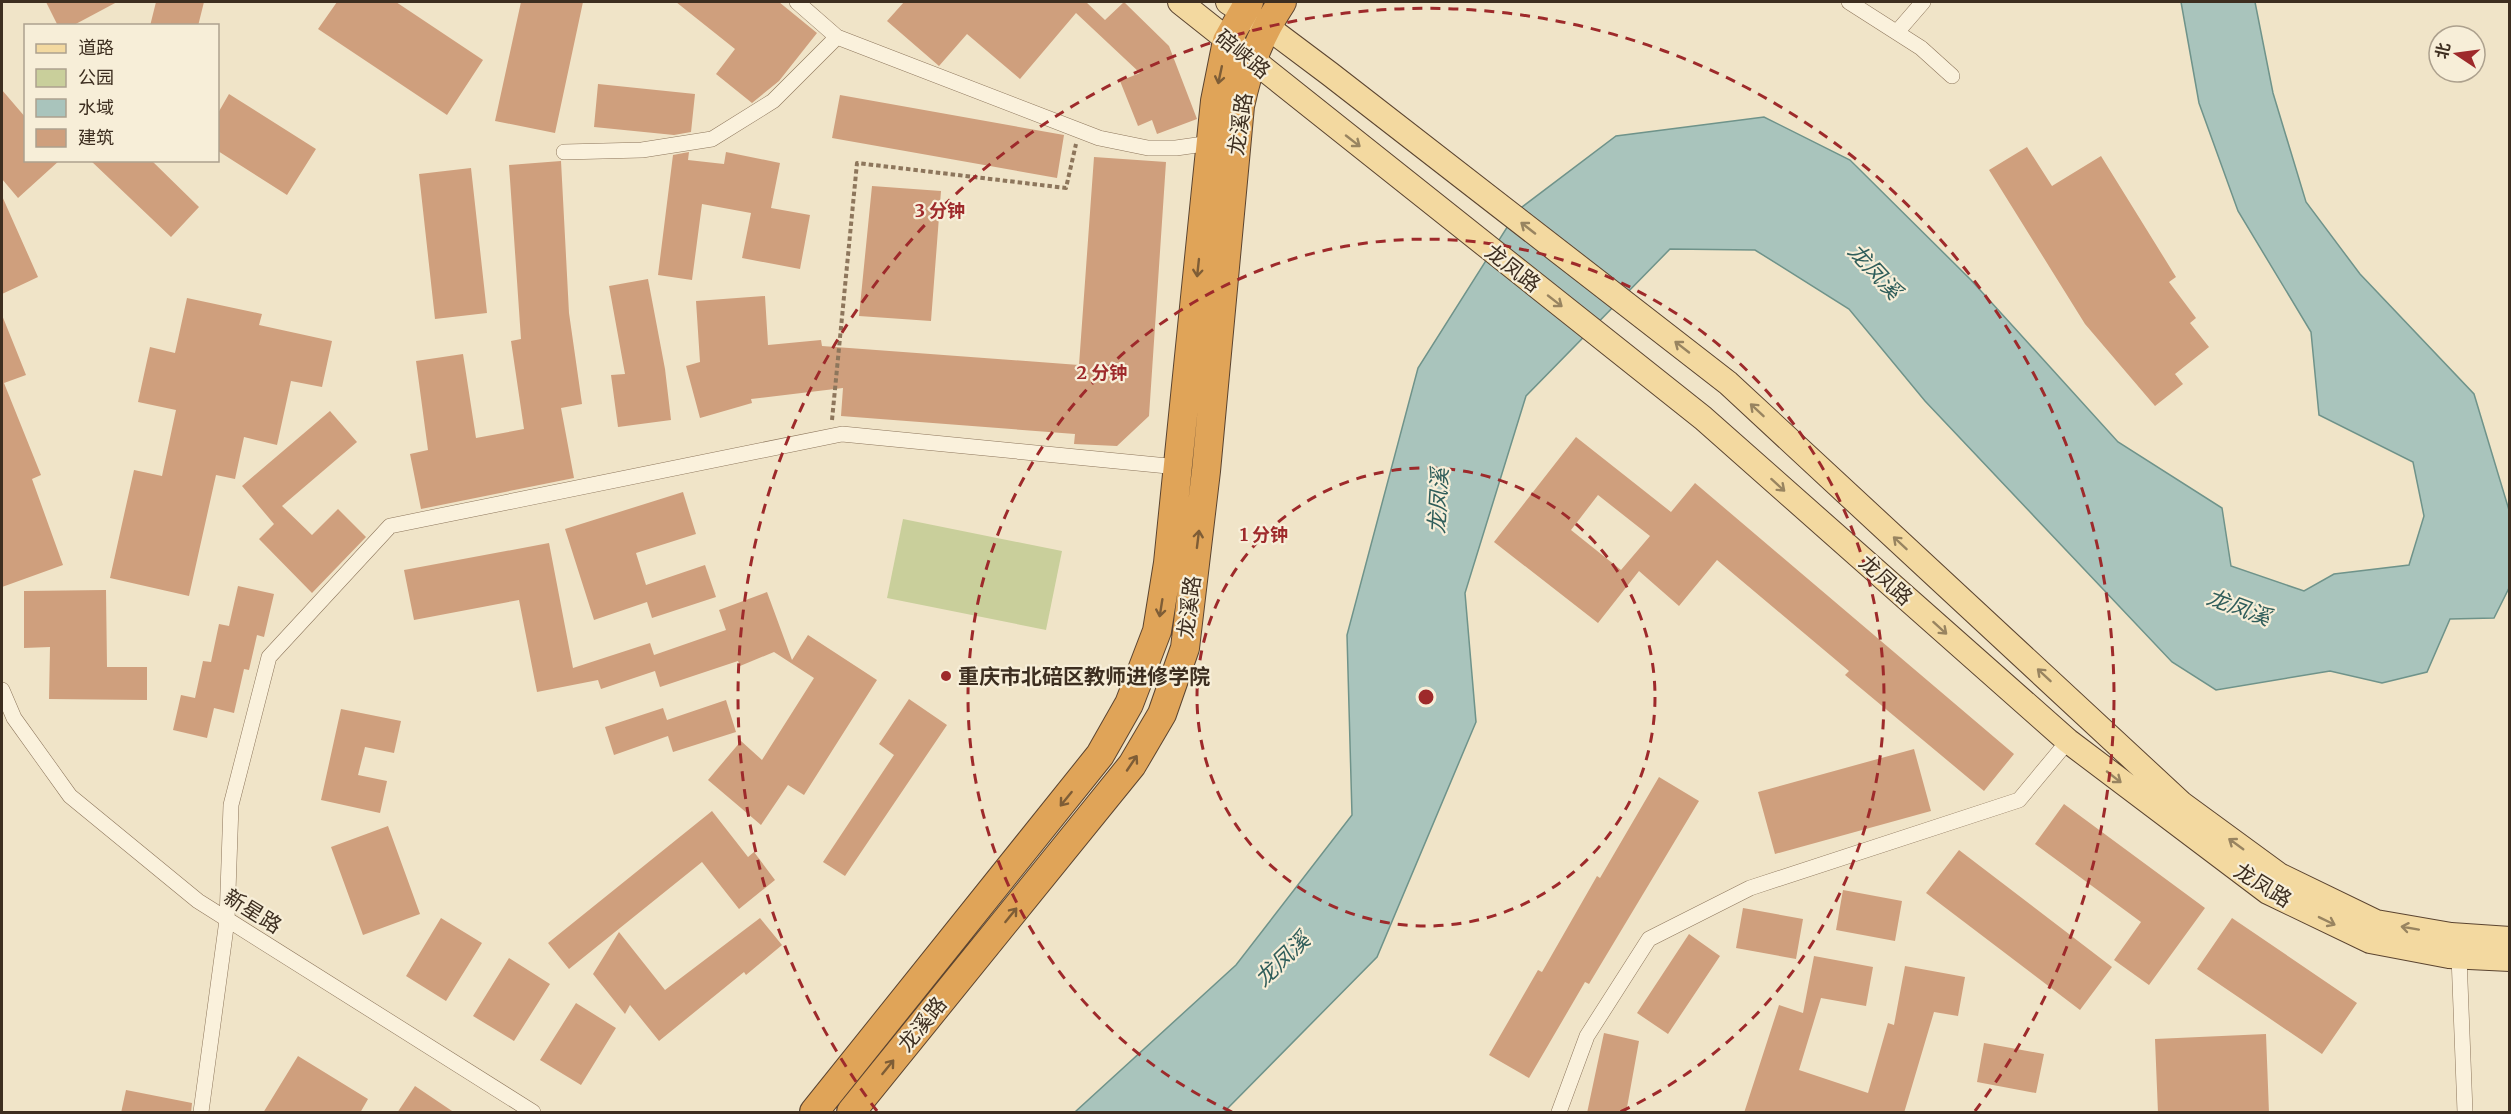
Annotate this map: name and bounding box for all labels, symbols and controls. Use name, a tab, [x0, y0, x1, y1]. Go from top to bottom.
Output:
legend	[24, 24, 219, 162]
street label: 碚峡路	[1210, 24, 1276, 84]
north arrow	[2427, 24, 2487, 84]
text: 道路	[78, 36, 114, 59]
text: 北	[2431, 41, 2454, 61]
one-way arrow	[1214, 65, 1226, 84]
text: 公园	[78, 66, 114, 89]
street label: 龙溪路	[1222, 91, 1258, 157]
text: 水域	[78, 96, 114, 119]
text: 建筑	[78, 126, 114, 149]
one-way arrow	[1345, 135, 1361, 148]
text: 3 分钟	[915, 199, 965, 222]
one-way arrow	[1520, 221, 1536, 234]
water label: 龙凤溪	[1842, 237, 1909, 306]
street label: 龙凤路	[1480, 238, 1546, 298]
one-way arrow	[1192, 258, 1203, 278]
one-way arrow	[1547, 295, 1563, 308]
one-way arrow	[1674, 341, 1690, 354]
text: 2 分钟	[1077, 361, 1127, 384]
one-way arrow	[1750, 403, 1765, 417]
water label: 龙凤溪	[1422, 465, 1454, 535]
one-way arrow	[1771, 478, 1786, 492]
text: 1 分钟	[1240, 523, 1288, 546]
one-way arrow	[1192, 530, 1203, 549]
one-way arrow	[1893, 535, 1908, 550]
street label: 龙凤路	[1854, 549, 1918, 611]
street label: 龙溪路	[1172, 574, 1206, 640]
water label: 龙凤溪	[2203, 583, 2277, 632]
one-way arrow	[1156, 598, 1167, 617]
one-way arrow	[1932, 621, 1947, 635]
place label: 重庆市北碚区教师进修学院	[958, 663, 1210, 690]
one-way arrow	[2036, 668, 2051, 682]
marker: 重庆市北碚区教师进修学院	[939, 669, 953, 683]
centre of rings	[1416, 687, 1436, 707]
one-way arrow	[1126, 755, 1139, 772]
one-way arrow	[2106, 770, 2122, 783]
one-way arrow	[1059, 791, 1072, 807]
one-way arrow	[2229, 838, 2245, 850]
street label: 龙凤路	[2229, 857, 2297, 913]
street label: 新星路	[219, 883, 287, 939]
one-way arrow	[1004, 908, 1017, 924]
one-way arrow	[2318, 915, 2336, 927]
one-way arrow	[2400, 922, 2420, 933]
water label: 龙凤溪	[1249, 925, 1317, 992]
street label: 龙溪路	[892, 991, 952, 1057]
one-way arrow	[881, 1059, 894, 1075]

